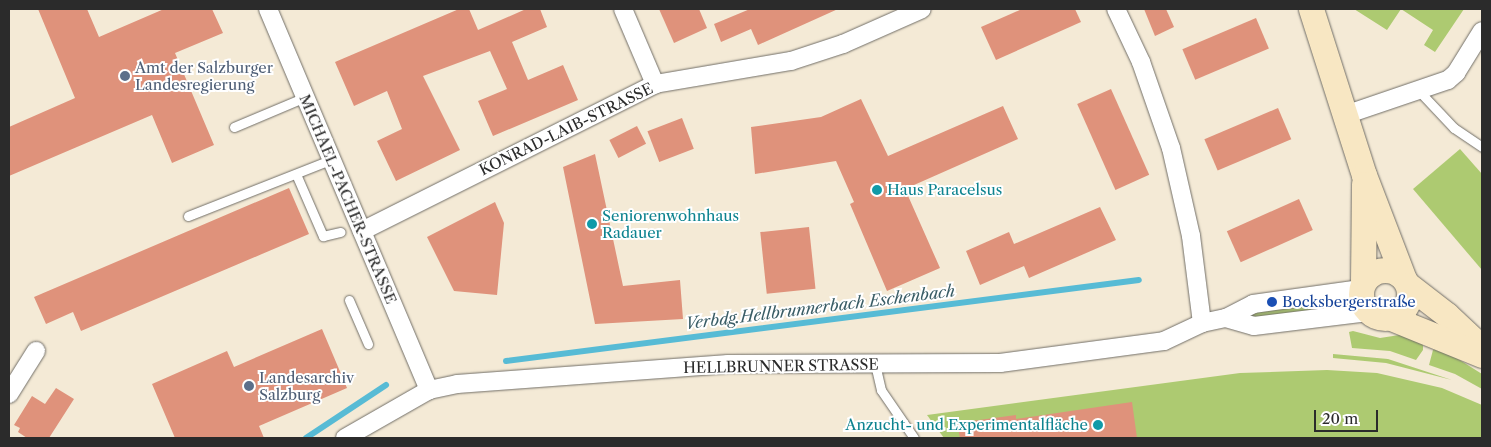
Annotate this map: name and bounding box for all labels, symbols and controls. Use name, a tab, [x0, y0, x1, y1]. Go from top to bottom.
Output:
place label: Amt der Salzburger Landesregierung	[135, 58, 273, 93]
marker: Amt der Salzburger Landesregierung	[119, 70, 131, 82]
street label: KONRAD-LAIB-STRASSE	[476, 79, 656, 179]
street label: MICHAEL-PACHER-STRASSE	[296, 91, 400, 307]
place label: Haus Paracelsus	[887, 181, 1002, 199]
marker: Haus Paracelsus	[871, 184, 883, 196]
place label: Seniorenwohnhaus Radauer	[602, 206, 739, 241]
marker: Seniorenwohnhaus Radauer	[586, 218, 598, 230]
water label: Verbdg.Hellbrunnerbach Eschenbach	[684, 281, 956, 333]
place label: Bocksbergerstraße	[1282, 293, 1416, 311]
marker: Bocksbergerstraße	[1266, 296, 1278, 308]
street label: HELLBRUNNER STRASSE	[683, 355, 879, 377]
place label: Landesarchiv Salzburg	[259, 368, 354, 403]
marker: Landesarchiv Salzburg	[243, 380, 255, 392]
scale bar	[1316, 400, 1380, 432]
text: 20 m	[1322, 409, 1358, 428]
place label: Anzucht- und Experimentalfläche	[845, 416, 1088, 434]
marker: Anzucht- und Experimentalfläche	[1092, 419, 1104, 431]

